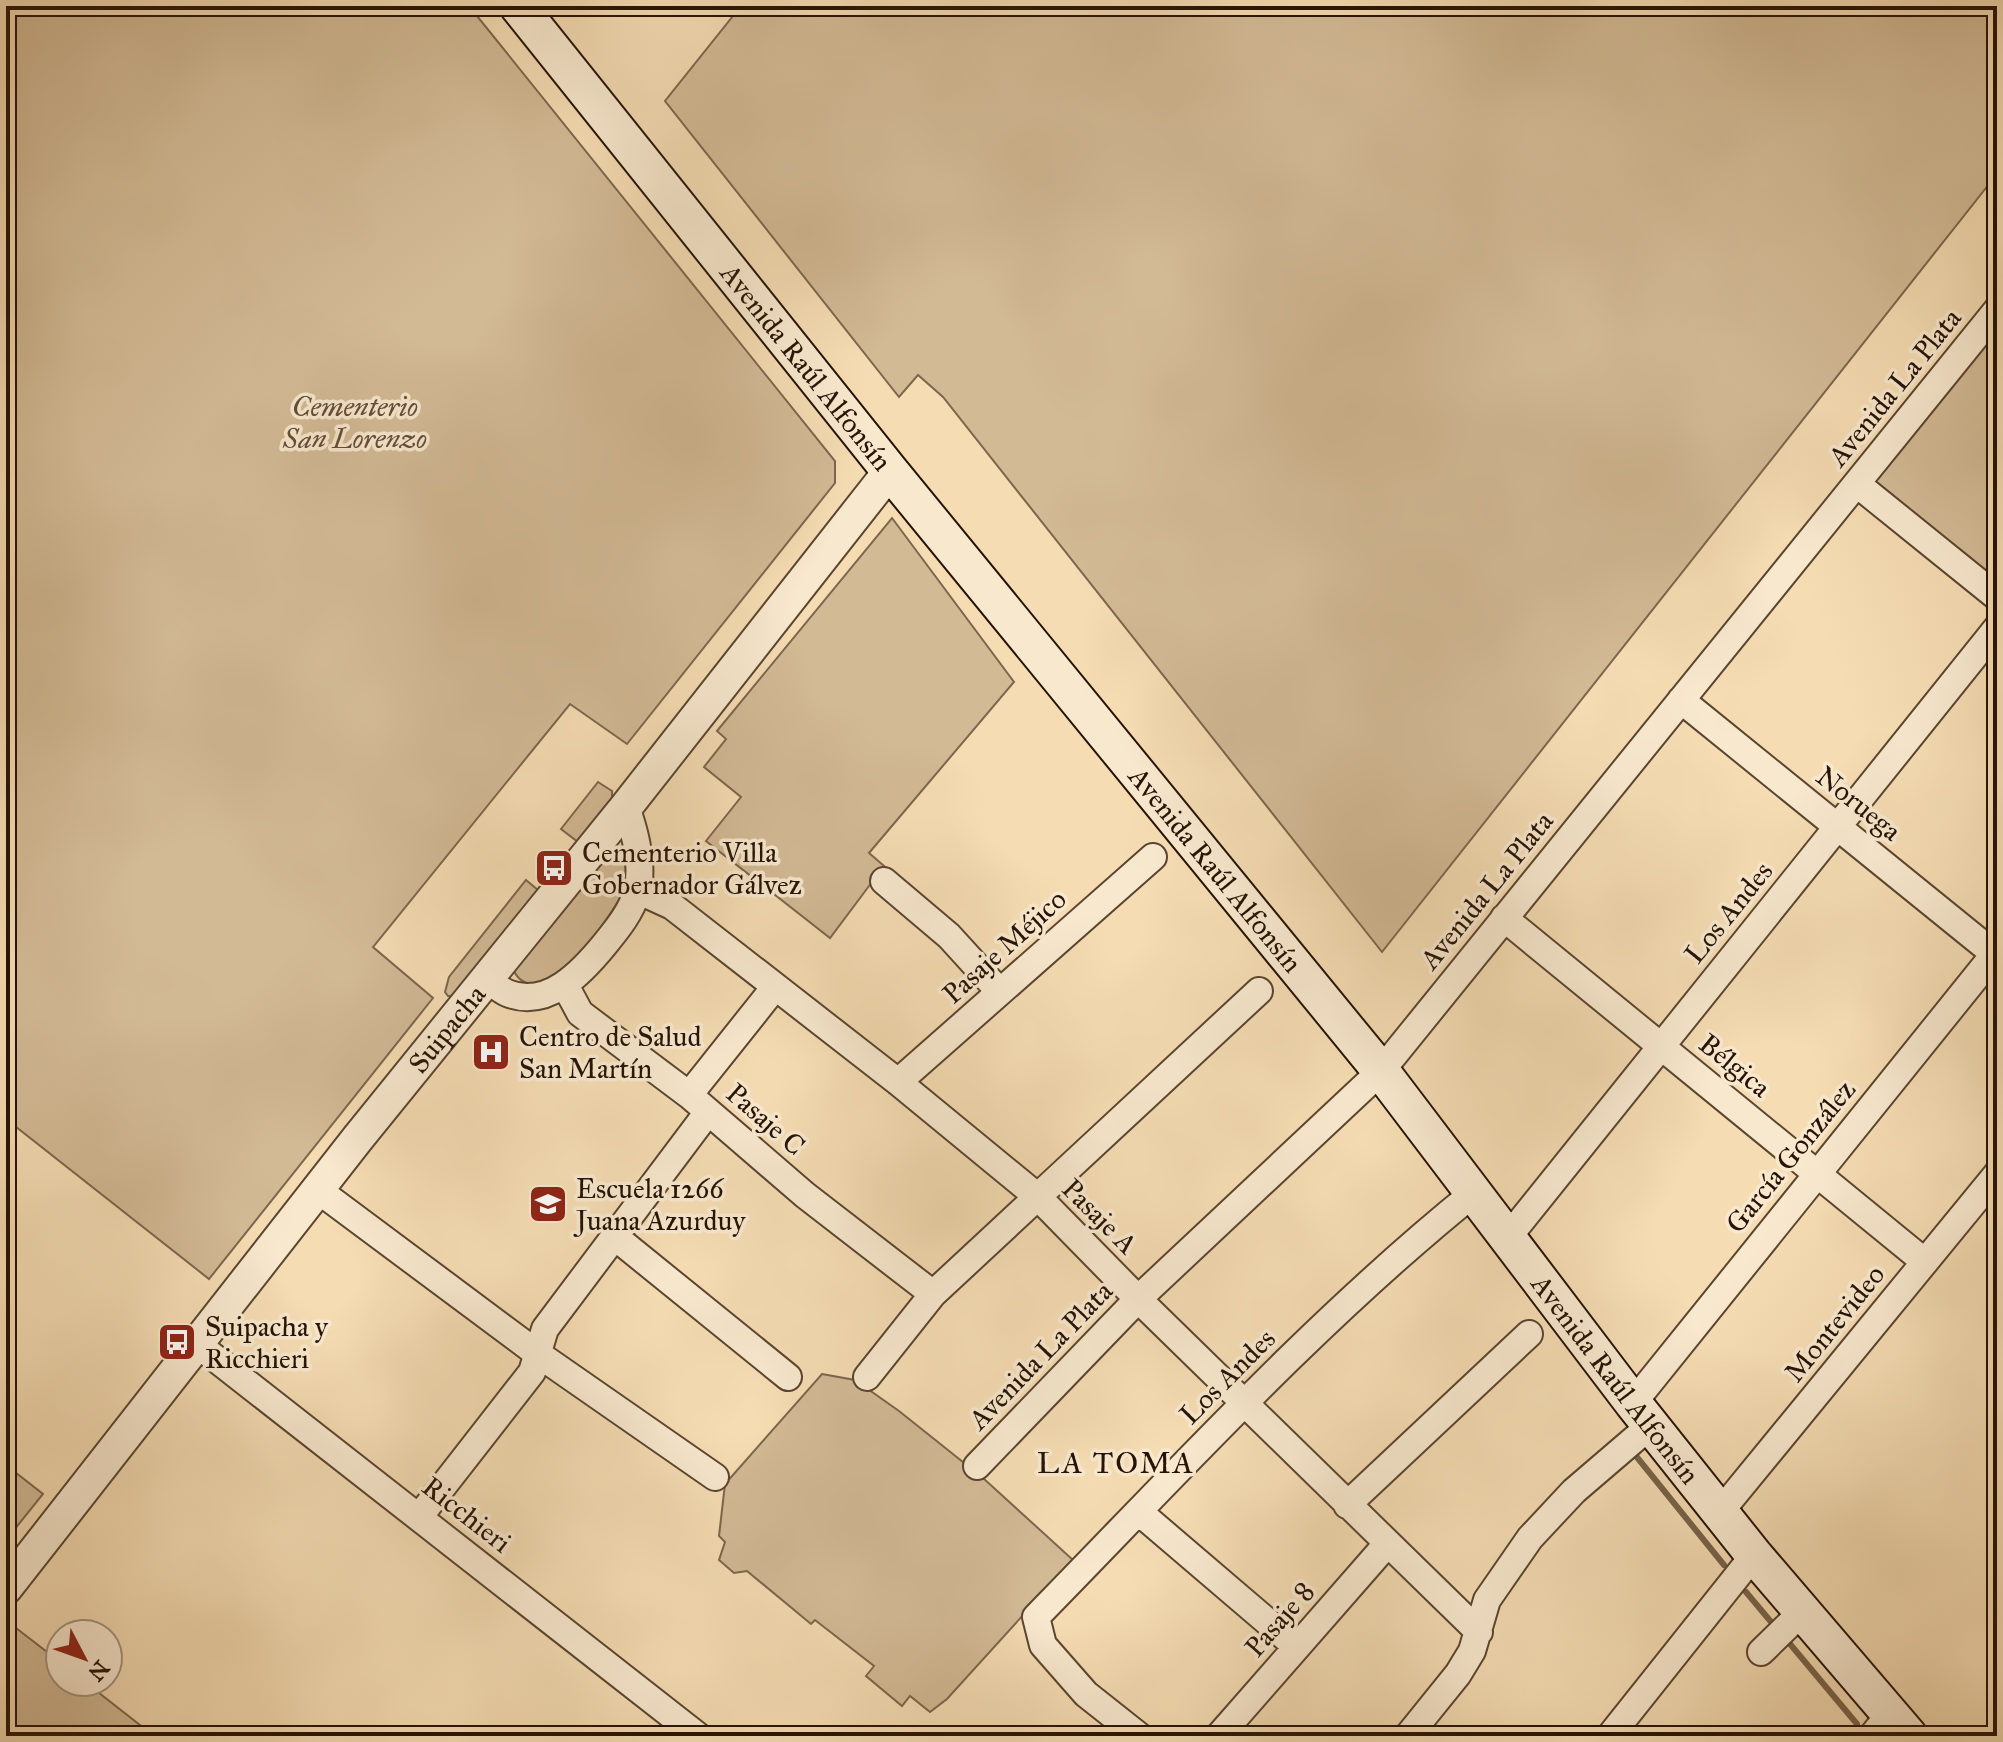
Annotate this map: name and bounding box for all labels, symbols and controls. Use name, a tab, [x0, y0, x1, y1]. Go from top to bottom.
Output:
street label: Avenida Raúl Alfonsín	[712, 256, 900, 478]
street label: Avenida La Plata	[1819, 301, 1969, 474]
park label: Cementerio San Lorenzo	[282, 389, 427, 456]
street label: Noruega	[1809, 758, 1909, 848]
street label: Avenida Raúl Alfonsín	[1120, 759, 1310, 979]
street label: Avenida La Plata	[1411, 804, 1561, 977]
place label: Cementerio Villa Gobernador Gálvez	[582, 835, 802, 902]
bus stop icon: Cementerio Villa Gobernador Gálvez	[533, 847, 575, 889]
street label: Los Andes	[1677, 854, 1780, 970]
street label: Pasaje Méjico	[935, 882, 1074, 1011]
street label: Suipacha	[401, 978, 493, 1080]
place label: Centro de Salud San Martín	[519, 1019, 701, 1086]
street label: Bélgica	[1692, 1026, 1778, 1105]
hospital icon: Centro de Salud San Martín	[470, 1031, 512, 1073]
street label: García González	[1718, 1073, 1863, 1240]
street label: Pasaje C	[719, 1076, 812, 1163]
place label: Escuela 1266 Juana Azurduy	[573, 1171, 746, 1238]
street label: Pasaje A	[1054, 1171, 1145, 1262]
school or university icon: Escuela 1266 Juana Azurduy	[527, 1183, 569, 1225]
street label: Montevideo	[1777, 1258, 1892, 1389]
street label: Avenida Raúl Alfonsín	[1523, 1267, 1707, 1491]
street label: Avenida La Plata	[960, 1274, 1120, 1438]
place label: Suipacha y Ricchieri	[205, 1309, 329, 1376]
bus stop icon: Suipacha y Ricchieri	[156, 1321, 198, 1363]
street label: Los Andes	[1172, 1321, 1283, 1432]
district label: LA TOMA	[1037, 1445, 1195, 1481]
street label: Ricchieri	[415, 1469, 519, 1560]
street label: Pasaje 8	[1237, 1574, 1322, 1664]
north arrow	[44, 1618, 124, 1698]
text: N	[82, 1655, 115, 1687]

